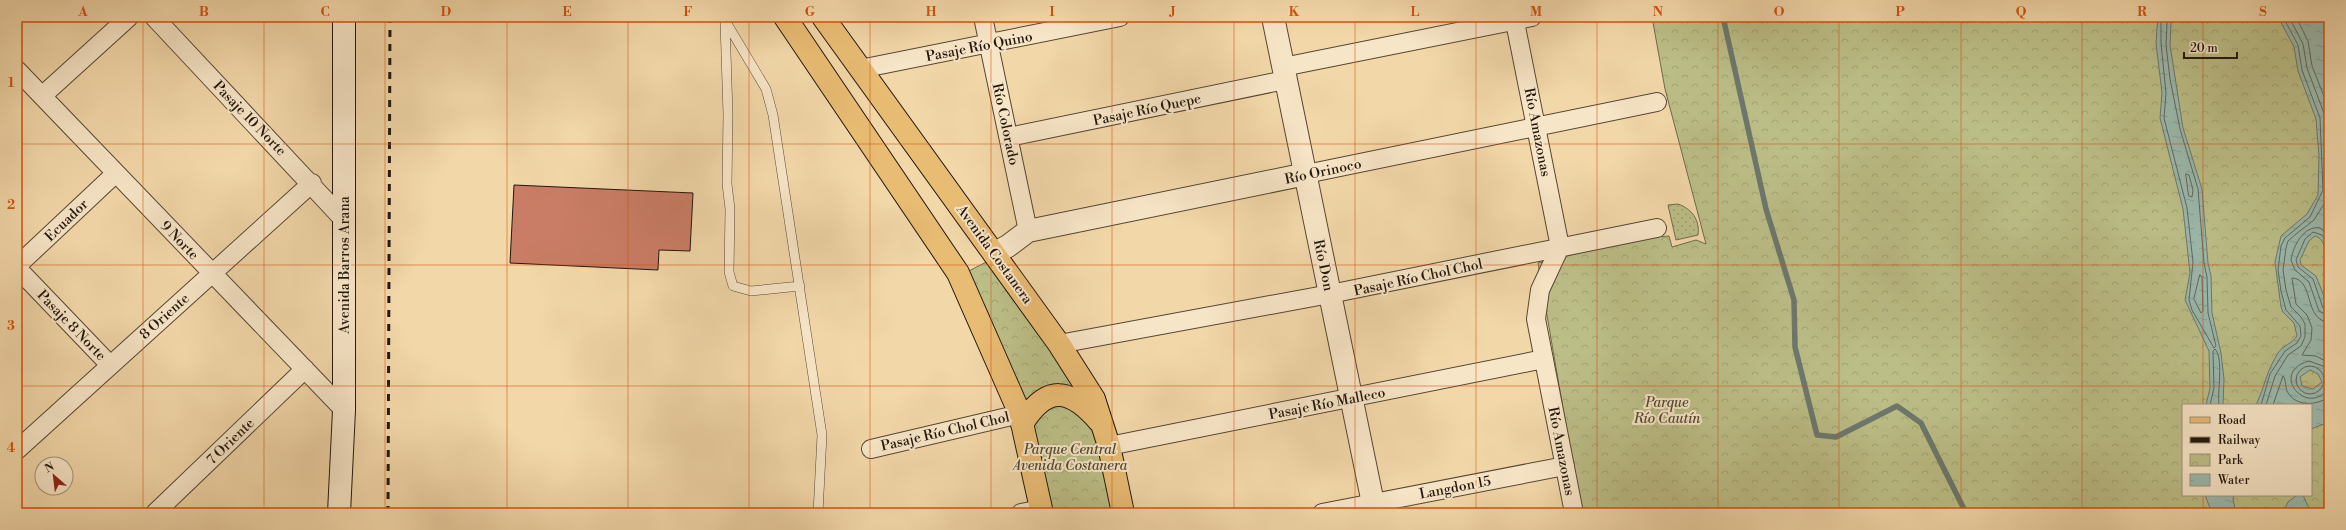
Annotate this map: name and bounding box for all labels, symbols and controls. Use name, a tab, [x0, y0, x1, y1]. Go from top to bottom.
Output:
text: A	[77, 4, 88, 20]
text: B	[199, 4, 209, 20]
text: C	[320, 4, 330, 20]
text: D	[441, 4, 451, 20]
text: E	[562, 4, 572, 20]
text: F	[683, 4, 693, 20]
text: G	[805, 4, 816, 20]
text: H	[926, 4, 937, 20]
text: I	[1049, 4, 1055, 20]
text: J	[1168, 4, 1176, 20]
text: K	[1289, 4, 1300, 20]
text: L	[1411, 4, 1420, 20]
text: M	[1530, 4, 1542, 20]
text: N	[1653, 4, 1664, 20]
text: O	[1774, 4, 1785, 20]
text: P	[1895, 4, 1905, 20]
text: Q	[2016, 4, 2027, 20]
text: R	[2137, 4, 2147, 20]
text: S	[2259, 4, 2267, 20]
street label: Pasaje Río Quino	[924, 28, 1034, 66]
scale bar	[2184, 34, 2237, 60]
text: 20 m	[2190, 41, 2218, 56]
text: 1	[8, 75, 15, 91]
street label: Pasaje 10 Norte	[209, 77, 290, 160]
street label: Río Colorado	[988, 82, 1023, 167]
street label: Río Amazonas	[1520, 86, 1554, 178]
street label: Pasaje Río Quepe	[1092, 90, 1203, 130]
street label: Río Orinoco	[1283, 155, 1363, 189]
street label: Avenida Barros Arana	[336, 195, 354, 335]
street label: Ecuador	[41, 196, 92, 246]
text: 2	[7, 197, 15, 213]
street label: Avenida Costanera	[952, 201, 1037, 308]
street label: 9 Norte	[156, 217, 202, 264]
street label: Río Don	[1309, 238, 1337, 293]
street label: Pasaje Río Chol Chol	[1352, 256, 1484, 300]
street label: Pasaje 8 Norte	[33, 287, 110, 365]
street label: 8 Oriente	[136, 290, 193, 344]
text: 3	[7, 318, 15, 334]
street label: Pasaje Río Malleco	[1267, 384, 1387, 424]
park label: Parque Río Cautín	[1633, 394, 1700, 428]
legend	[2182, 404, 2312, 496]
street label: Río Amazonas	[1544, 405, 1578, 497]
street label: Pasaje Río Chol Chol	[879, 408, 1011, 456]
text: Road	[2218, 413, 2246, 428]
street label: 7 Oriente	[203, 415, 258, 469]
text: Railway	[2218, 433, 2260, 448]
text: 4	[7, 440, 16, 456]
park label: Parque Central Avenida Costanera	[1011, 441, 1127, 475]
text: Park	[2218, 453, 2244, 468]
north arrow	[34, 456, 74, 496]
text: N	[43, 460, 57, 476]
street label: Langdon 15	[1418, 472, 1493, 504]
text: Water	[2217, 473, 2250, 488]

